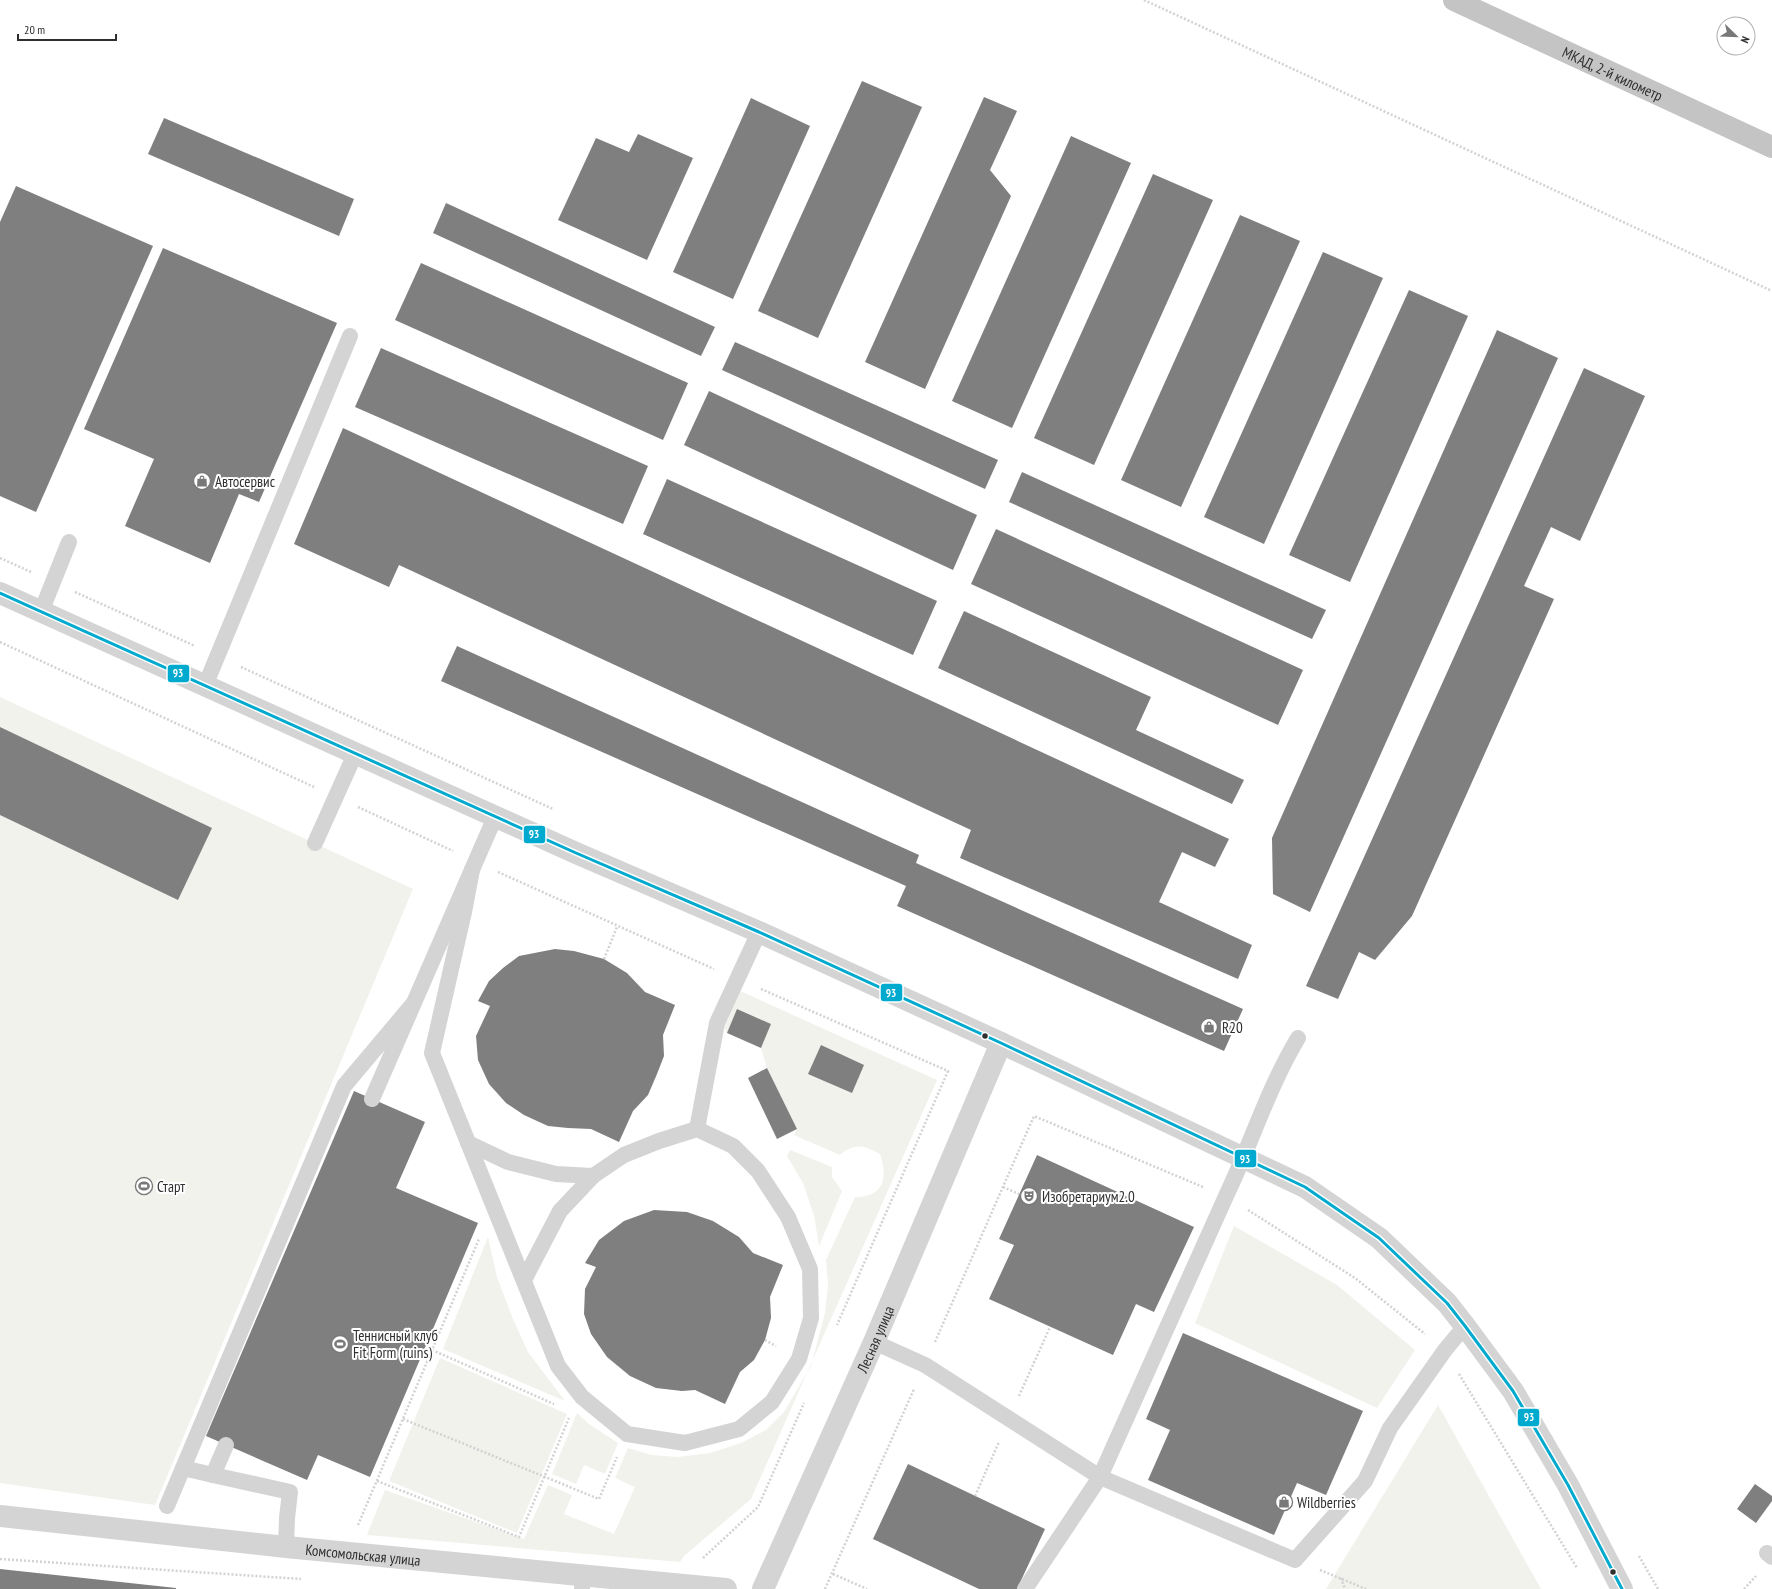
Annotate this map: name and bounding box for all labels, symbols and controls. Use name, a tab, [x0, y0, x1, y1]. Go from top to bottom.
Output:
scale bar	[18, 16, 116, 42]
north arrow	[1716, 16, 1756, 56]
text: 20 m	[24, 22, 45, 37]
text: N	[1738, 34, 1753, 45]
street label: МКАД, 2-й километр	[1560, 42, 1666, 105]
shop icon: Автосервис	[192, 471, 212, 491]
place label: Автосервис	[215, 472, 276, 491]
line badge: 93	[167, 664, 190, 683]
text: 93	[173, 666, 183, 680]
line badge: 93	[523, 825, 546, 844]
text: 93	[529, 827, 539, 841]
line badge: 93	[880, 983, 903, 1002]
text: 93	[886, 986, 896, 1000]
shop icon: R20	[1199, 1017, 1219, 1037]
place label: R20	[1222, 1018, 1243, 1037]
unlabelled marker	[980, 1031, 990, 1041]
line badge: 93	[1234, 1149, 1257, 1168]
text: 93	[1240, 1152, 1250, 1166]
sports icon: Старт	[134, 1176, 154, 1196]
place label: Старт	[157, 1177, 185, 1196]
theatre icon: Изобретариум2.0	[1019, 1186, 1039, 1206]
place label: Изобретариум2.0	[1042, 1187, 1135, 1206]
street label: Лесная улица	[852, 1303, 898, 1376]
place label: Теннисный клуб Fit Form (ruins)	[353, 1326, 438, 1362]
sports icon: Теннисный клуб Fit Form (ruins)	[330, 1334, 350, 1354]
line badge: 93	[1517, 1408, 1540, 1427]
text: 93	[1524, 1410, 1534, 1424]
shop icon: Wildberries	[1274, 1492, 1294, 1512]
place label: Wildberries	[1297, 1493, 1356, 1512]
street label: Комсомольская улица	[305, 1539, 421, 1569]
unlabelled marker	[1608, 1567, 1618, 1577]

